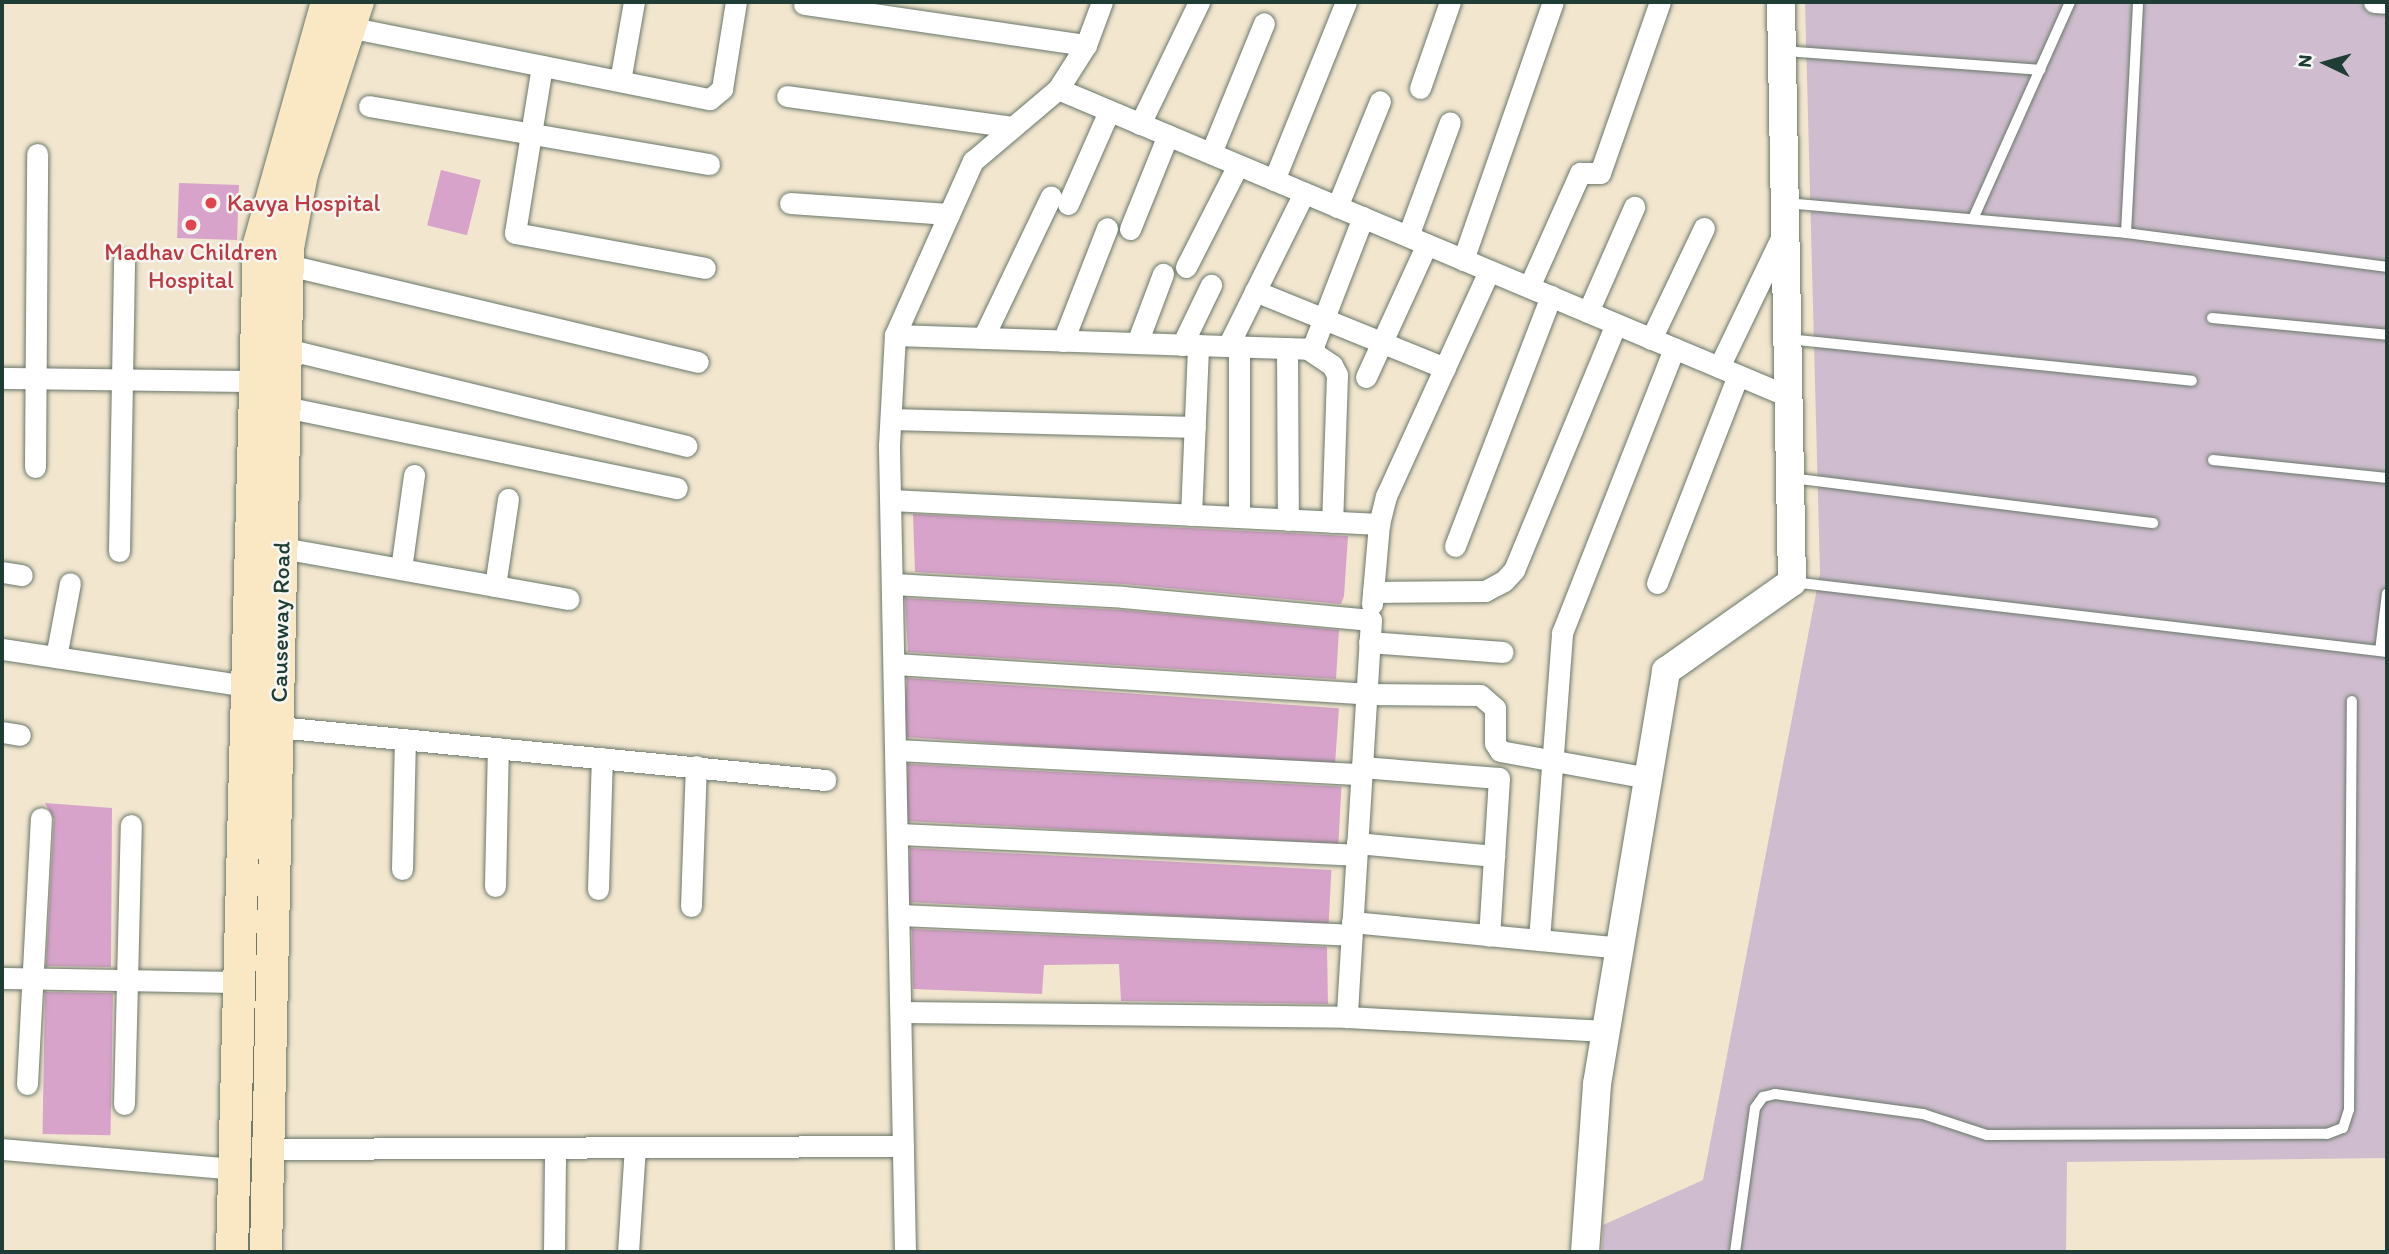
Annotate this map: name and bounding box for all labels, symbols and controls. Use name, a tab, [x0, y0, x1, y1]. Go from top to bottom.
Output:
north arrow	[2291, 28, 2361, 98]
text: N	[2293, 54, 2317, 69]
place label: Kavya Hospital	[227, 189, 380, 217]
marker: Kavya Hospital	[201, 193, 221, 213]
marker: Madhav Children Hospital	[181, 215, 201, 235]
place label: Madhav Children Hospital	[104, 238, 278, 294]
street label: Causeway Road	[264, 541, 296, 703]

